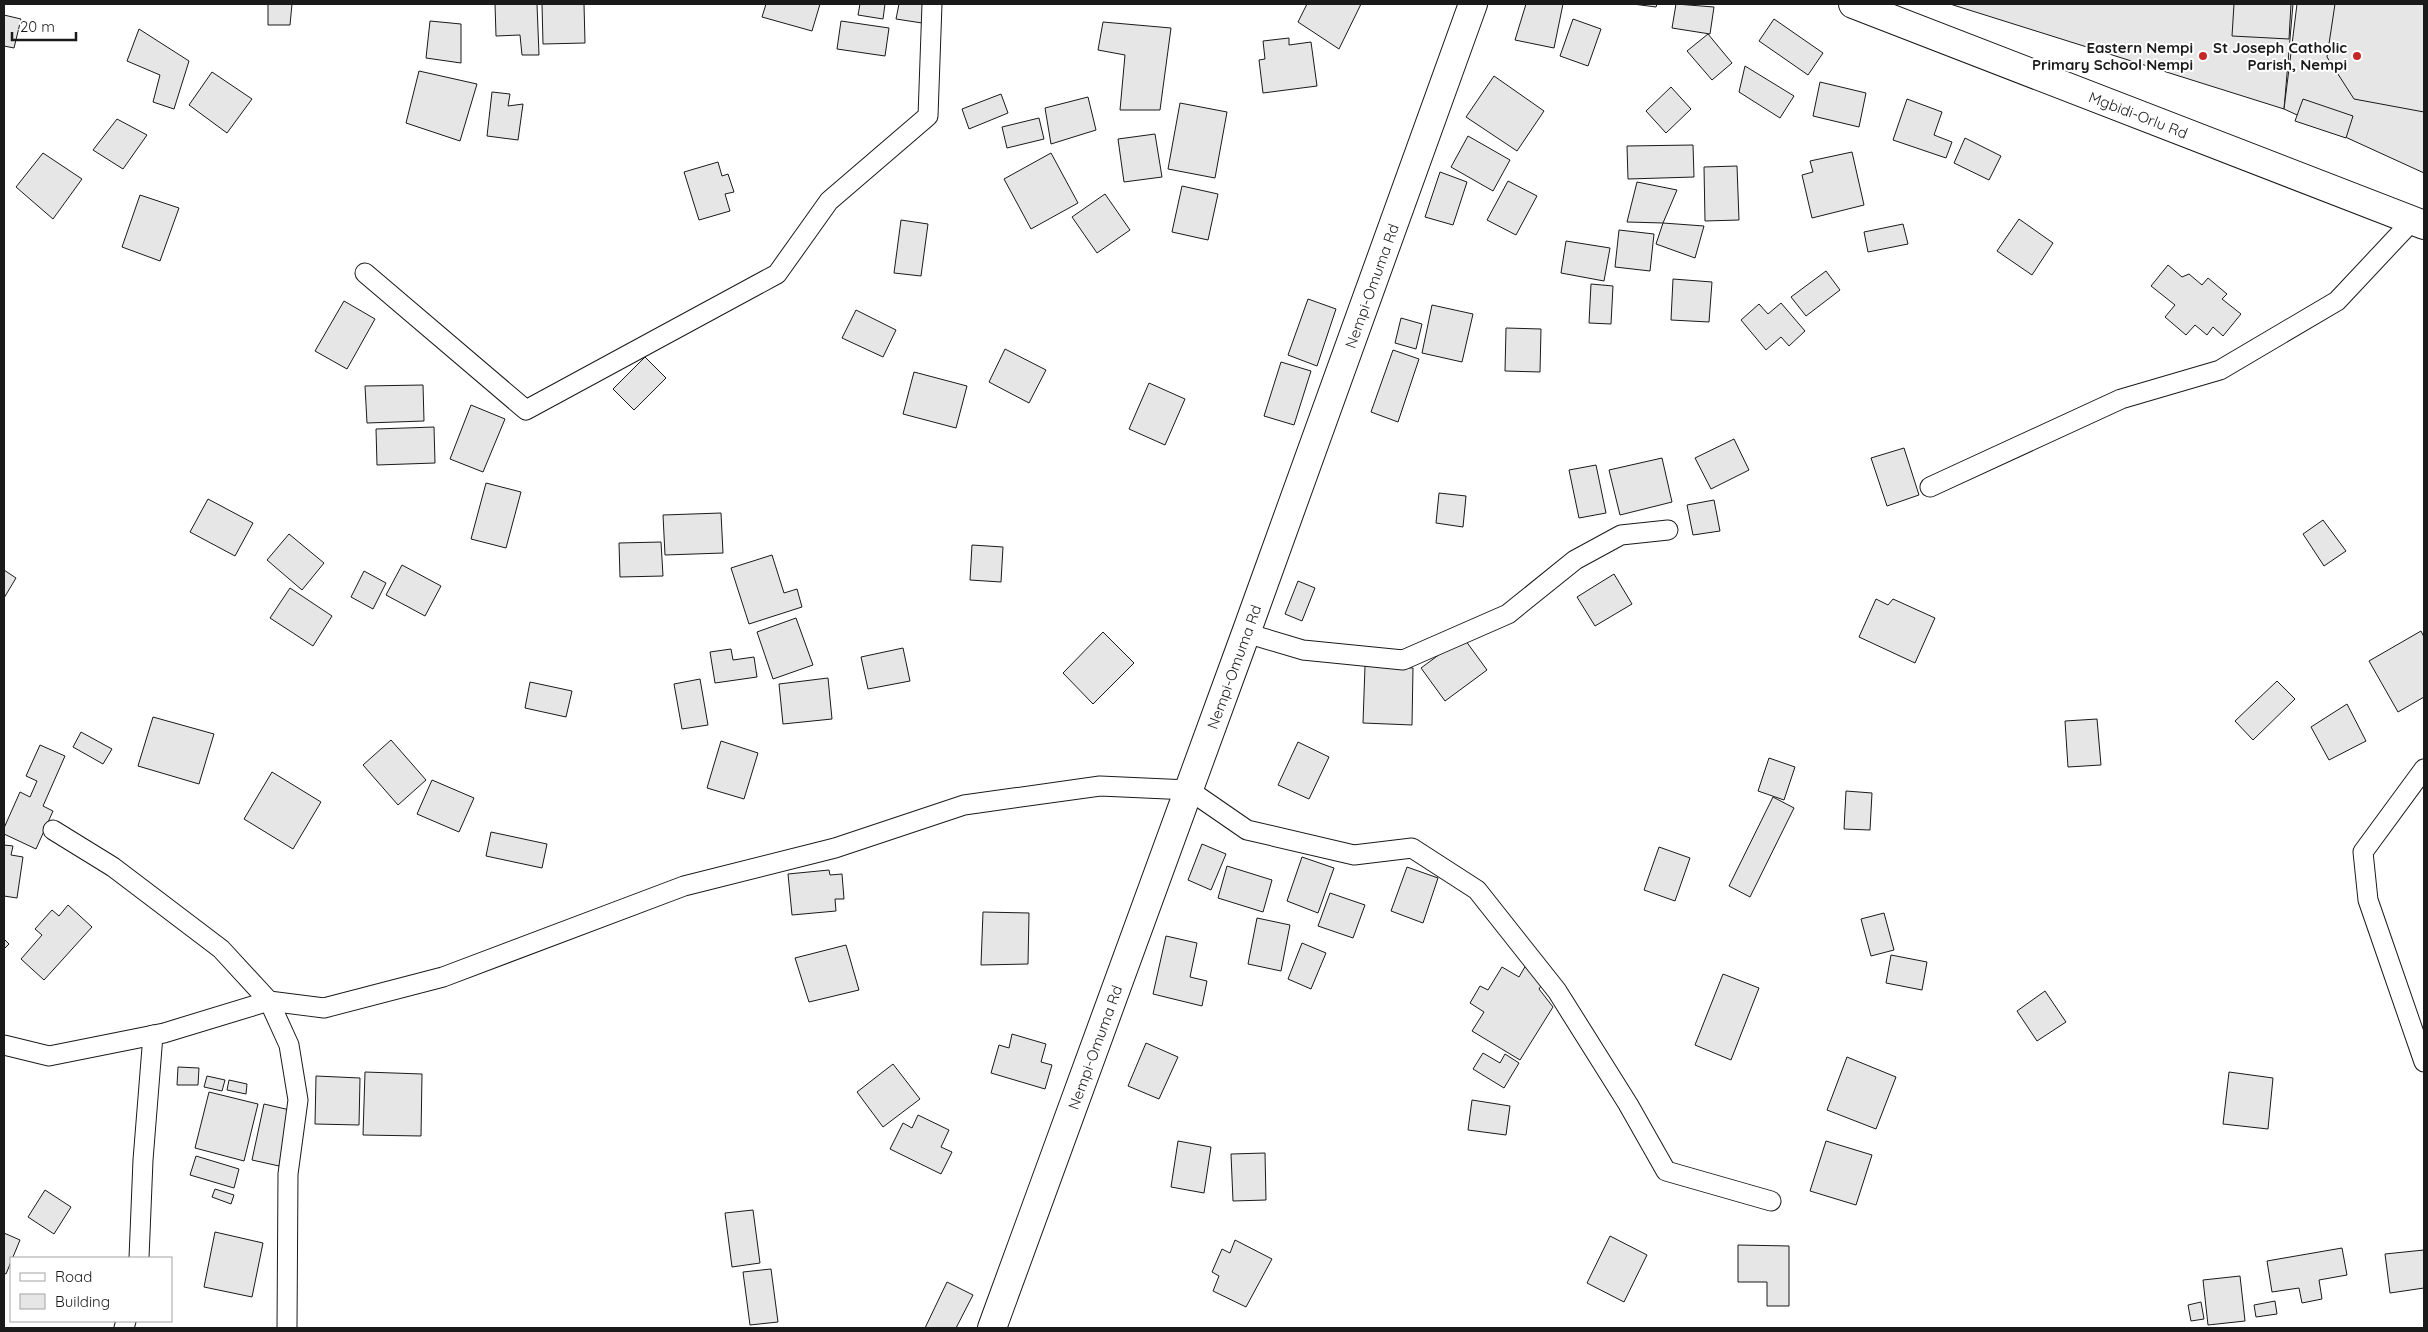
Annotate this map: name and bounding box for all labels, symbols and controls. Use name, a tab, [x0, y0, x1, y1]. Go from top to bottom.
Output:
scale bar	[12, 10, 76, 42]
text: 20 m	[20, 17, 55, 36]
place label: Eastern Nempi Primary School Nempi	[2032, 38, 2193, 74]
place label: St Joseph Catholic Parish, Nempi	[2213, 38, 2347, 74]
marker: Eastern Nempi Primary School Nempi	[2197, 50, 2209, 62]
marker: St Joseph Catholic Parish, Nempi	[2351, 50, 2363, 62]
street label: Mgbidi-Orlu Rd	[2086, 87, 2191, 142]
street label: Nempi-Omuma Rd	[1340, 221, 1402, 351]
street label: Nempi-Omuma Rd	[1202, 602, 1265, 732]
street label: Nempi-Omuma Rd	[1063, 982, 1126, 1112]
legend	[10, 1257, 172, 1322]
text: Road	[55, 1267, 92, 1286]
text: Building	[55, 1292, 110, 1311]

